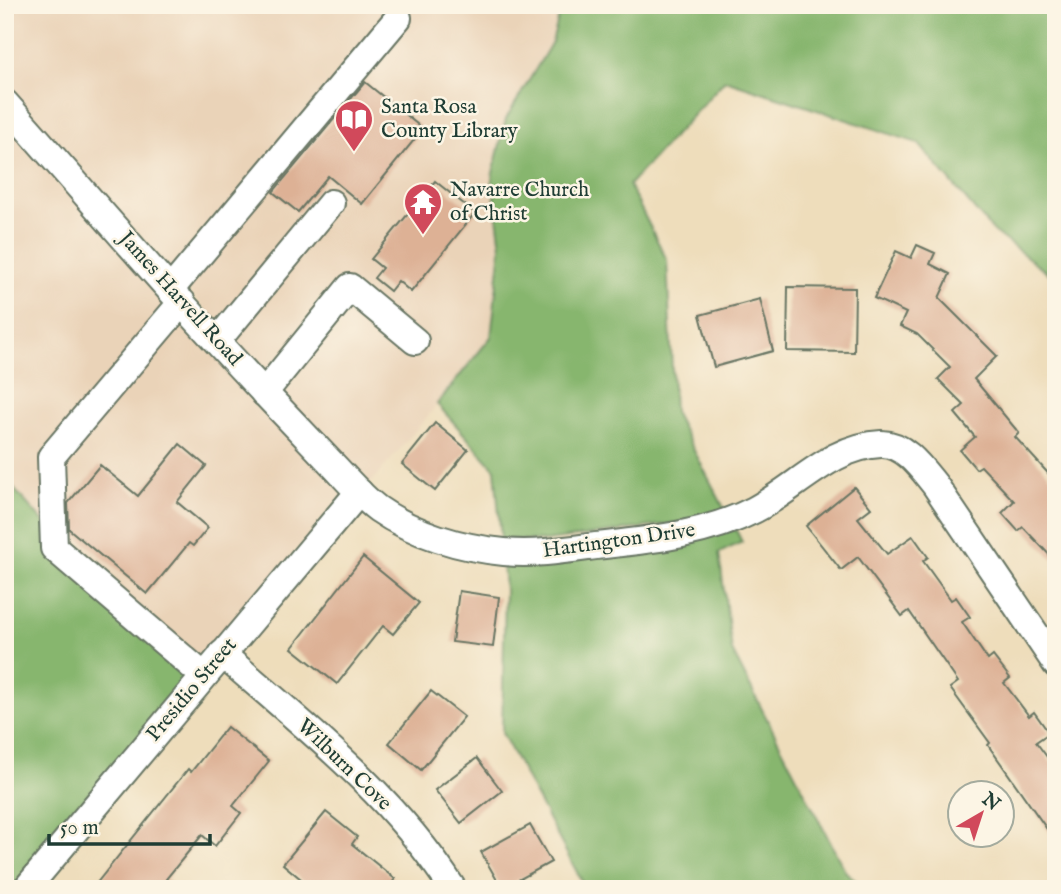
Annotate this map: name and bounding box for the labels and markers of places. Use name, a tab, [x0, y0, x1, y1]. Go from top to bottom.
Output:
place label: Santa Rosa County Library	[381, 94, 519, 145]
library icon: Santa Rosa County Library	[333, 98, 375, 153]
place label: Navarre Church of Christ	[450, 177, 589, 228]
temple icon: Navarre Church of Christ	[402, 181, 444, 236]

